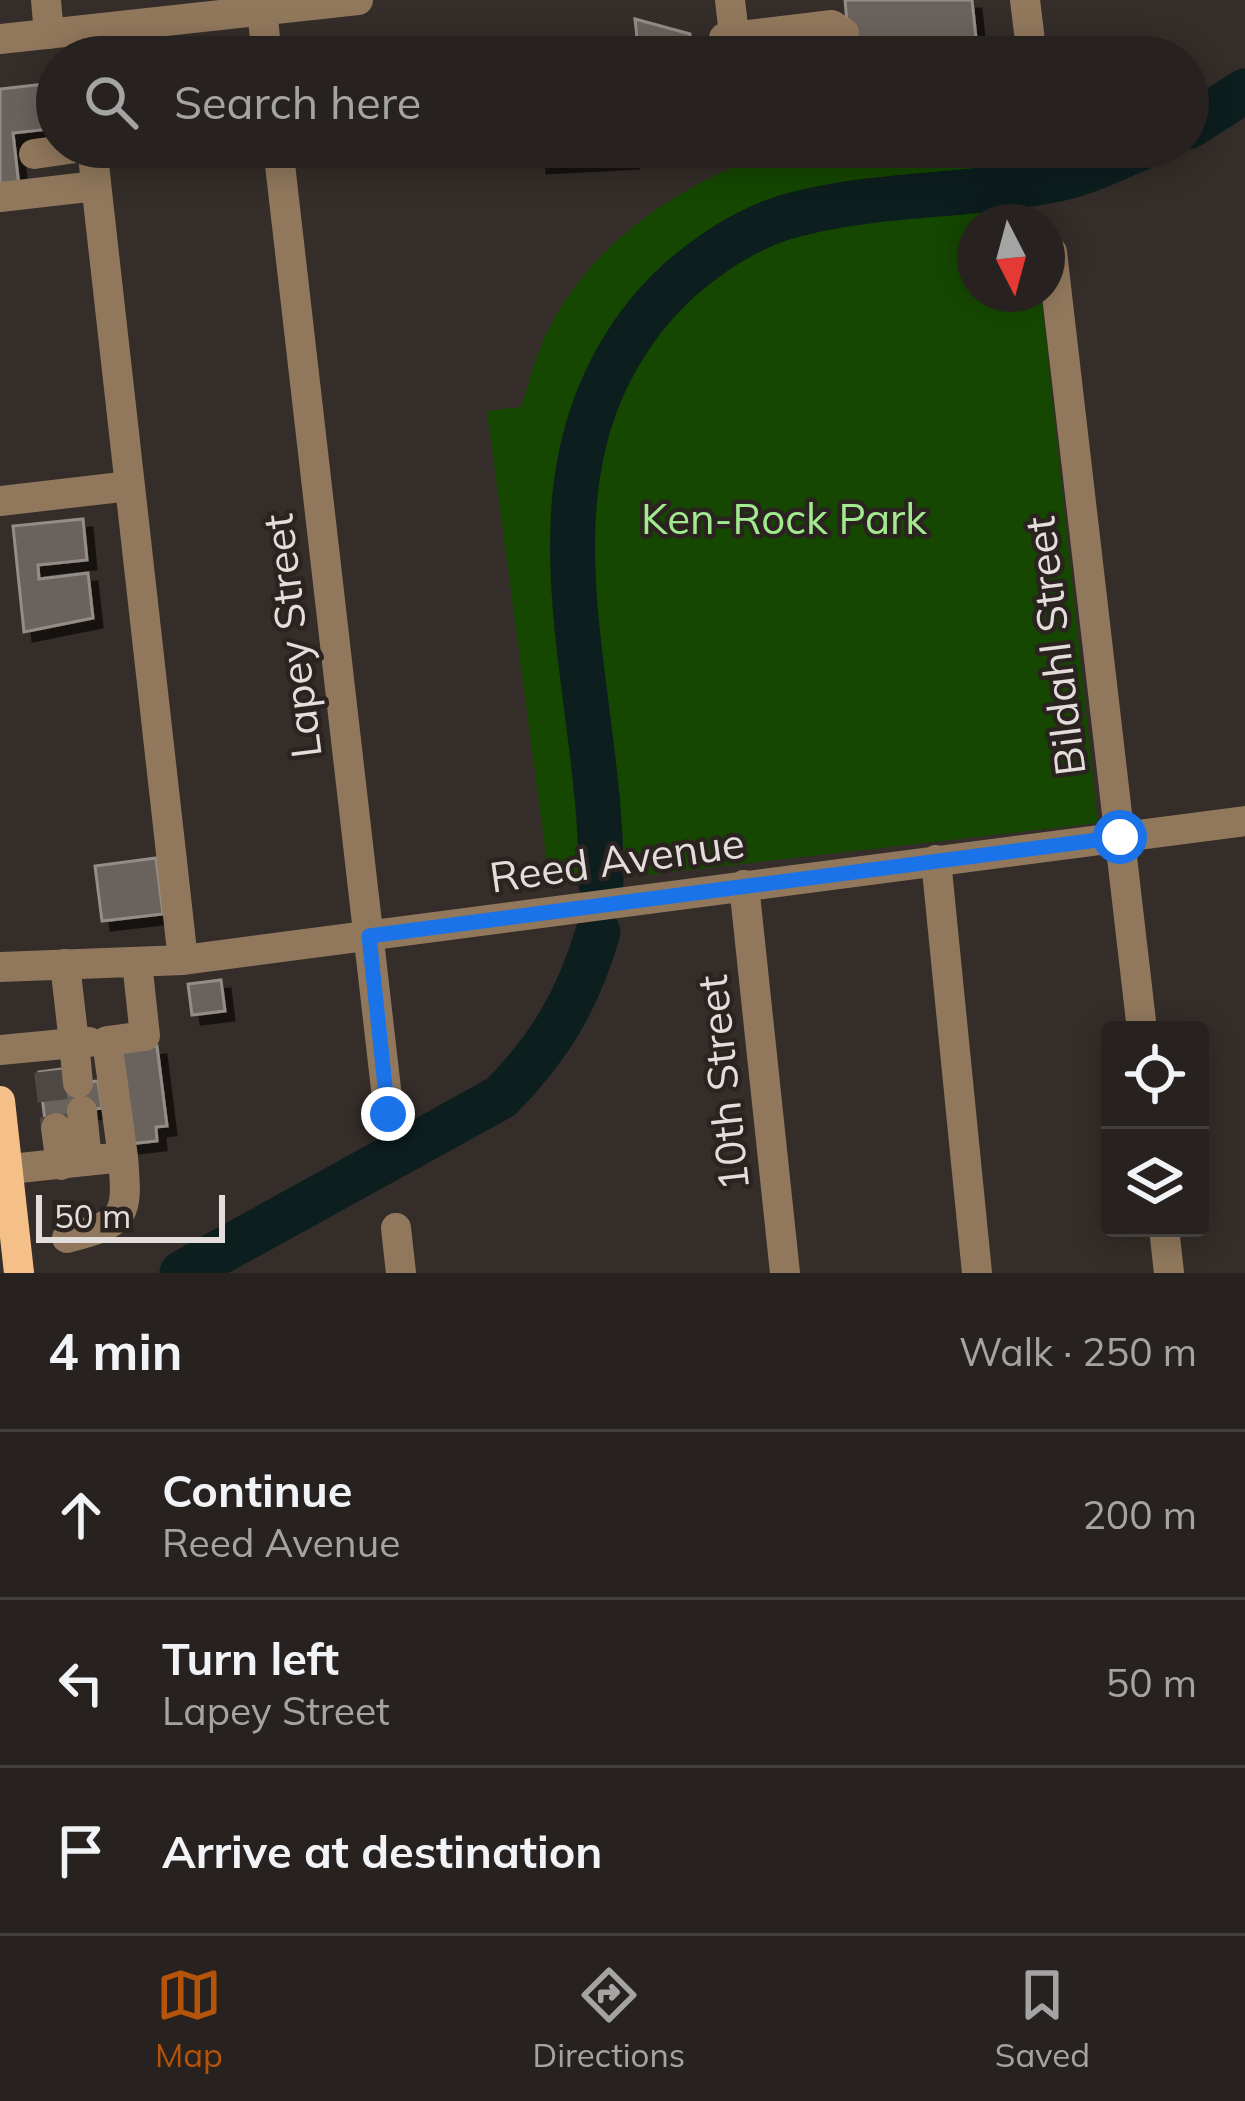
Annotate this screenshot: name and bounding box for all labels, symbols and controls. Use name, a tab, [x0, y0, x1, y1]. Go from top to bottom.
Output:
search box	[36, 36, 1209, 168]
icon: search	[78, 69, 144, 135]
text: Search here	[174, 74, 421, 130]
north arrow	[957, 204, 1065, 312]
park label: Ken-Rock Park	[641, 492, 927, 545]
street label: Lapey Street	[250, 511, 333, 761]
street label: Bildahl Street	[1012, 513, 1097, 779]
route start	[1093, 810, 1147, 864]
street label: Reed Avenue	[486, 815, 748, 904]
street label: 10th Street	[685, 972, 760, 1194]
map controls	[1101, 1021, 1209, 1237]
button: locate	[1101, 1021, 1209, 1129]
route end	[361, 1087, 415, 1141]
button: layers	[1101, 1129, 1209, 1237]
scale bar	[36, 1189, 225, 1242]
text: 50 m	[54, 1195, 131, 1236]
text: 4 min	[48, 1319, 183, 1383]
text: Walk · 250 m	[959, 1327, 1197, 1376]
text: Continue	[162, 1462, 352, 1518]
icon: ahead	[48, 1482, 114, 1548]
text: 200 m	[1082, 1490, 1197, 1539]
text: Reed Avenue	[162, 1518, 400, 1567]
text: Turn left	[162, 1630, 339, 1686]
icon: left	[48, 1650, 114, 1716]
text: 50 m	[1106, 1658, 1197, 1707]
text: Lapey Street	[162, 1686, 390, 1735]
icon: arrive	[48, 1818, 114, 1884]
text: Arrive at destination	[162, 1823, 602, 1879]
tab: Map	[155, 1962, 223, 2075]
tab: Directions	[533, 1962, 685, 2075]
tab: Saved	[995, 1962, 1090, 2075]

